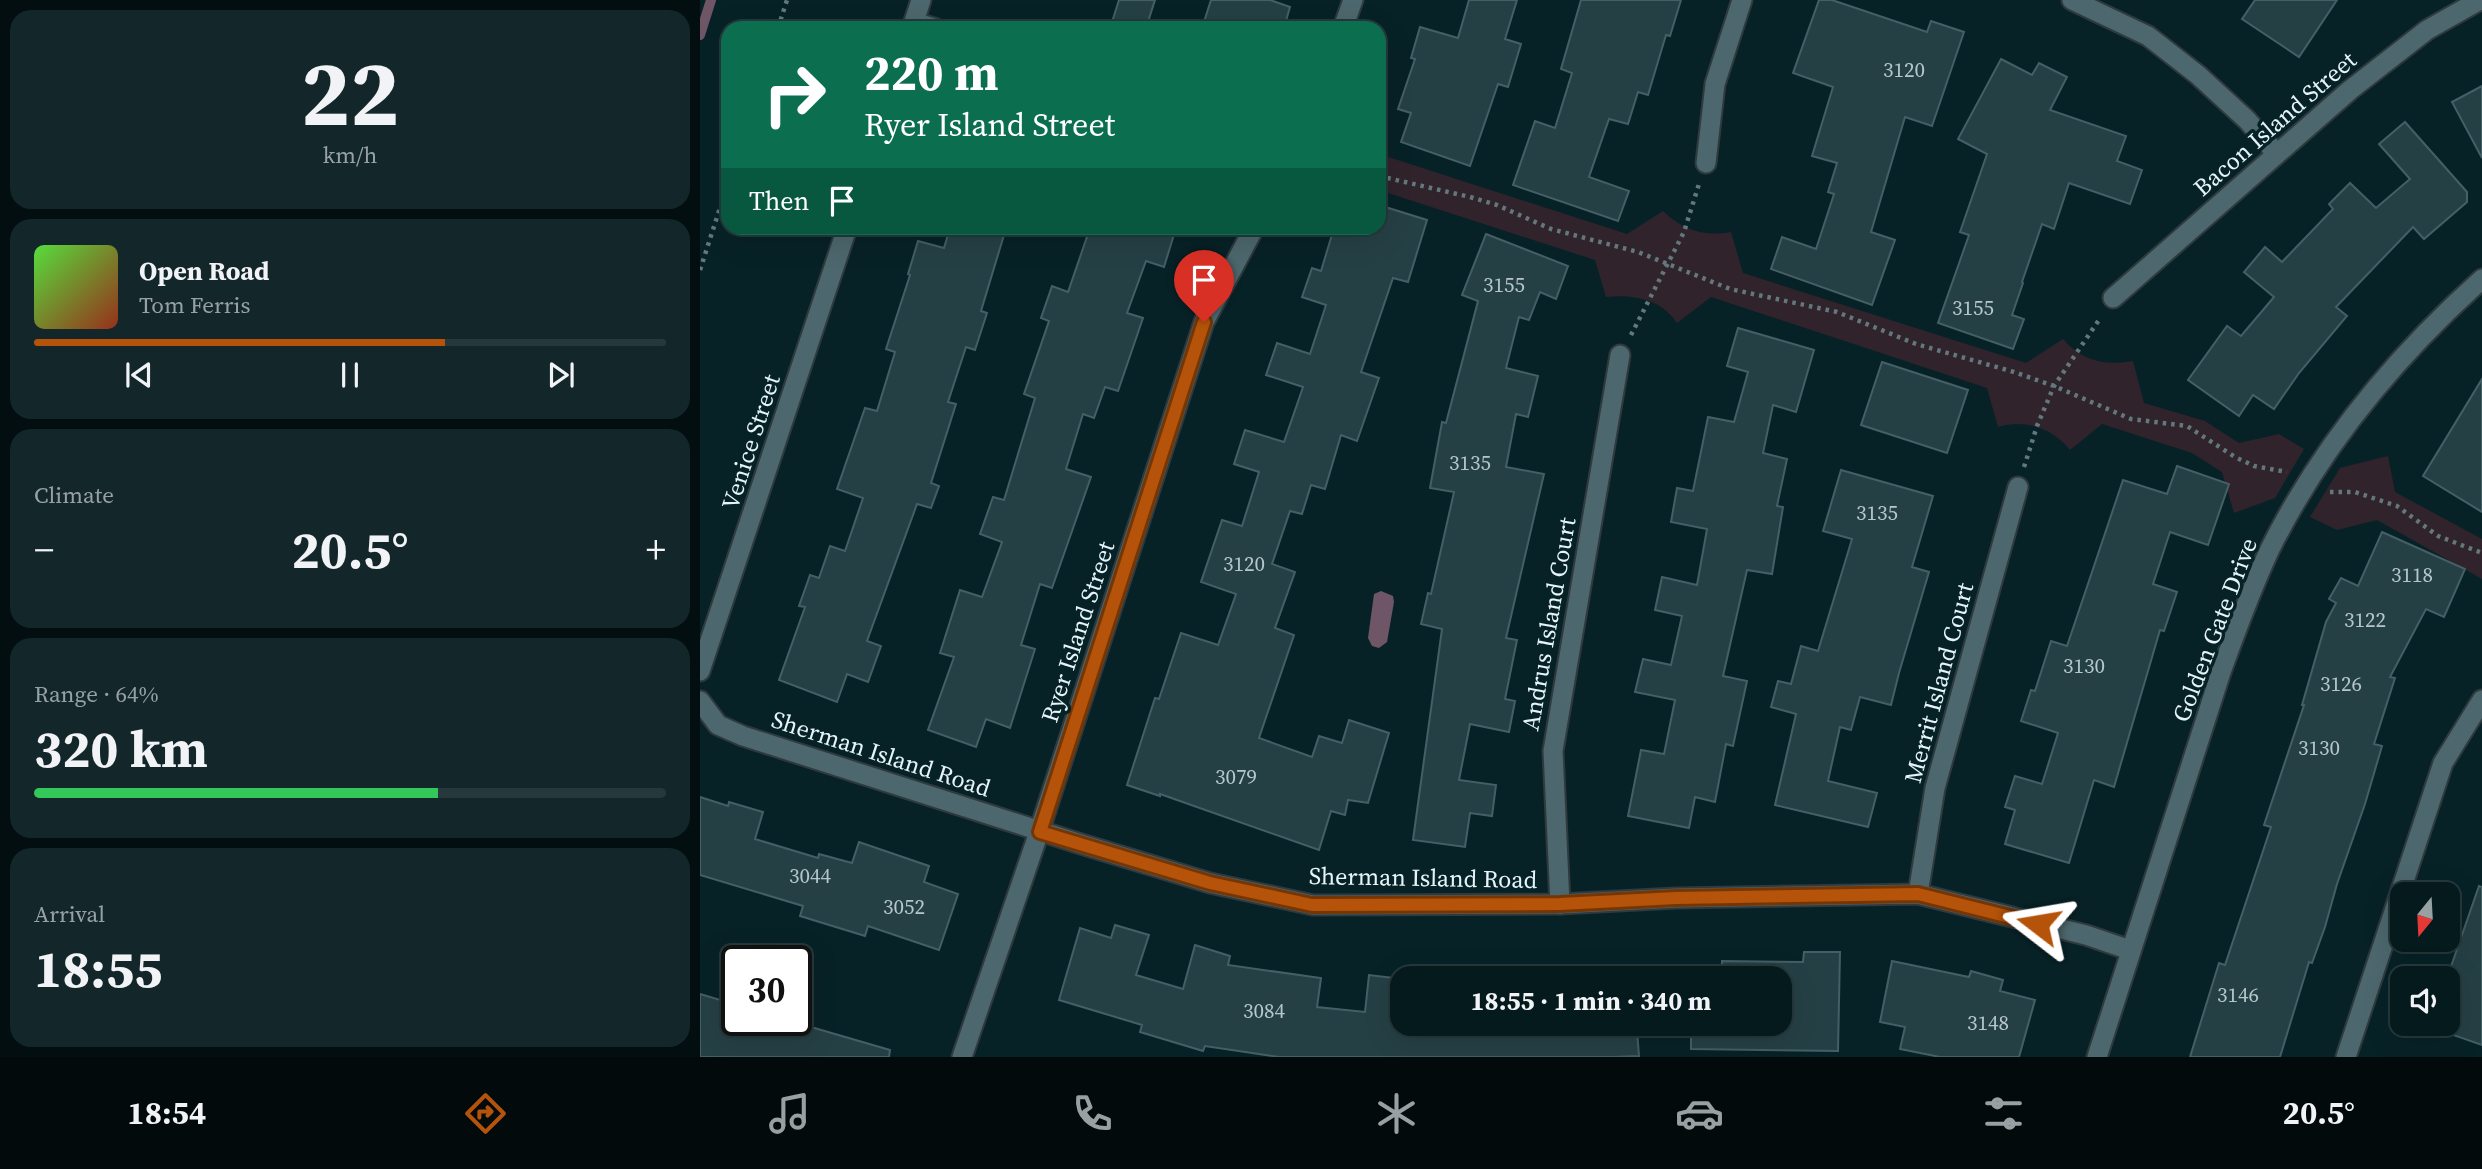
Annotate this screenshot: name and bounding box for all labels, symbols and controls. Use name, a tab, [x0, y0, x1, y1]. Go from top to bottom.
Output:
text: 22	[301, 31, 399, 155]
text: 220 m	[864, 39, 999, 106]
street label: Bacon Island Street	[2186, 44, 2363, 204]
icon: right	[749, 49, 840, 140]
house number: 3120	[1883, 55, 1925, 84]
text: Ryer Island Street	[864, 103, 1115, 147]
text: km/h	[323, 139, 377, 171]
icon: arrive	[823, 182, 861, 220]
text: Then	[749, 183, 809, 219]
pin	[1174, 250, 1234, 322]
text: Open Road	[139, 253, 270, 289]
icon: arrive	[1185, 261, 1223, 299]
house number: 3155	[1483, 270, 1525, 299]
text: Tom Ferris	[139, 289, 250, 321]
house number: 3155	[1952, 293, 1994, 322]
icon: previous	[120, 356, 158, 394]
icon: pause	[331, 356, 369, 394]
icon: next	[542, 356, 580, 394]
street label: Venice Street	[713, 370, 788, 514]
house number: 3135	[1449, 448, 1491, 477]
text: Climate	[34, 479, 114, 511]
house number: 3135	[1856, 498, 1898, 527]
text: 20.5°	[291, 514, 409, 585]
street label: Andrus Island Court	[1513, 514, 1584, 733]
text: −	[34, 524, 54, 576]
text: +	[646, 524, 666, 576]
street label: Golden Gate Drive	[2164, 533, 2265, 727]
street label: Ryer Island Street	[1033, 537, 1122, 726]
house number: 3120	[1223, 549, 1265, 578]
house number: 3118	[2391, 560, 2433, 589]
street label: Merrit Island Court	[1896, 579, 1981, 787]
house number: 3122	[2344, 605, 2386, 634]
house number: 3130	[2063, 651, 2105, 680]
house number: 3126	[2320, 669, 2362, 698]
text: Range · 64%	[34, 678, 159, 710]
street label: Sherman Island Road	[767, 703, 995, 805]
text: 320 km	[34, 713, 208, 784]
house number: 3130	[2298, 733, 2340, 762]
house number: 3079	[1215, 762, 1257, 791]
street label: Sherman Island Road	[1309, 859, 1538, 896]
house number: 3044	[789, 861, 831, 890]
north arrow	[2390, 882, 2460, 952]
map controls	[2390, 882, 2460, 1036]
position arrow	[2001, 887, 2075, 961]
house number: 3052	[883, 892, 925, 921]
text: Arrival	[34, 898, 105, 930]
text: 18:55	[34, 933, 162, 1004]
speed limit sign: 30	[721, 945, 812, 1036]
button: sound	[2390, 966, 2460, 1036]
house number: 3146	[2217, 980, 2259, 1009]
text: 18:55 · 1 min · 340 m	[1471, 983, 1711, 1019]
house number: 3084	[1243, 996, 1285, 1025]
house number: 3148	[1967, 1008, 2009, 1037]
icon: directions	[461, 1089, 510, 1138]
icon: music	[765, 1089, 814, 1138]
icon: phone	[1068, 1089, 1117, 1138]
icon: climate	[1372, 1089, 1421, 1138]
icon: car	[1675, 1089, 1724, 1138]
icon: filters	[1979, 1089, 2028, 1138]
text: 18:54	[127, 1091, 206, 1135]
text: 20.5°	[2283, 1091, 2355, 1135]

